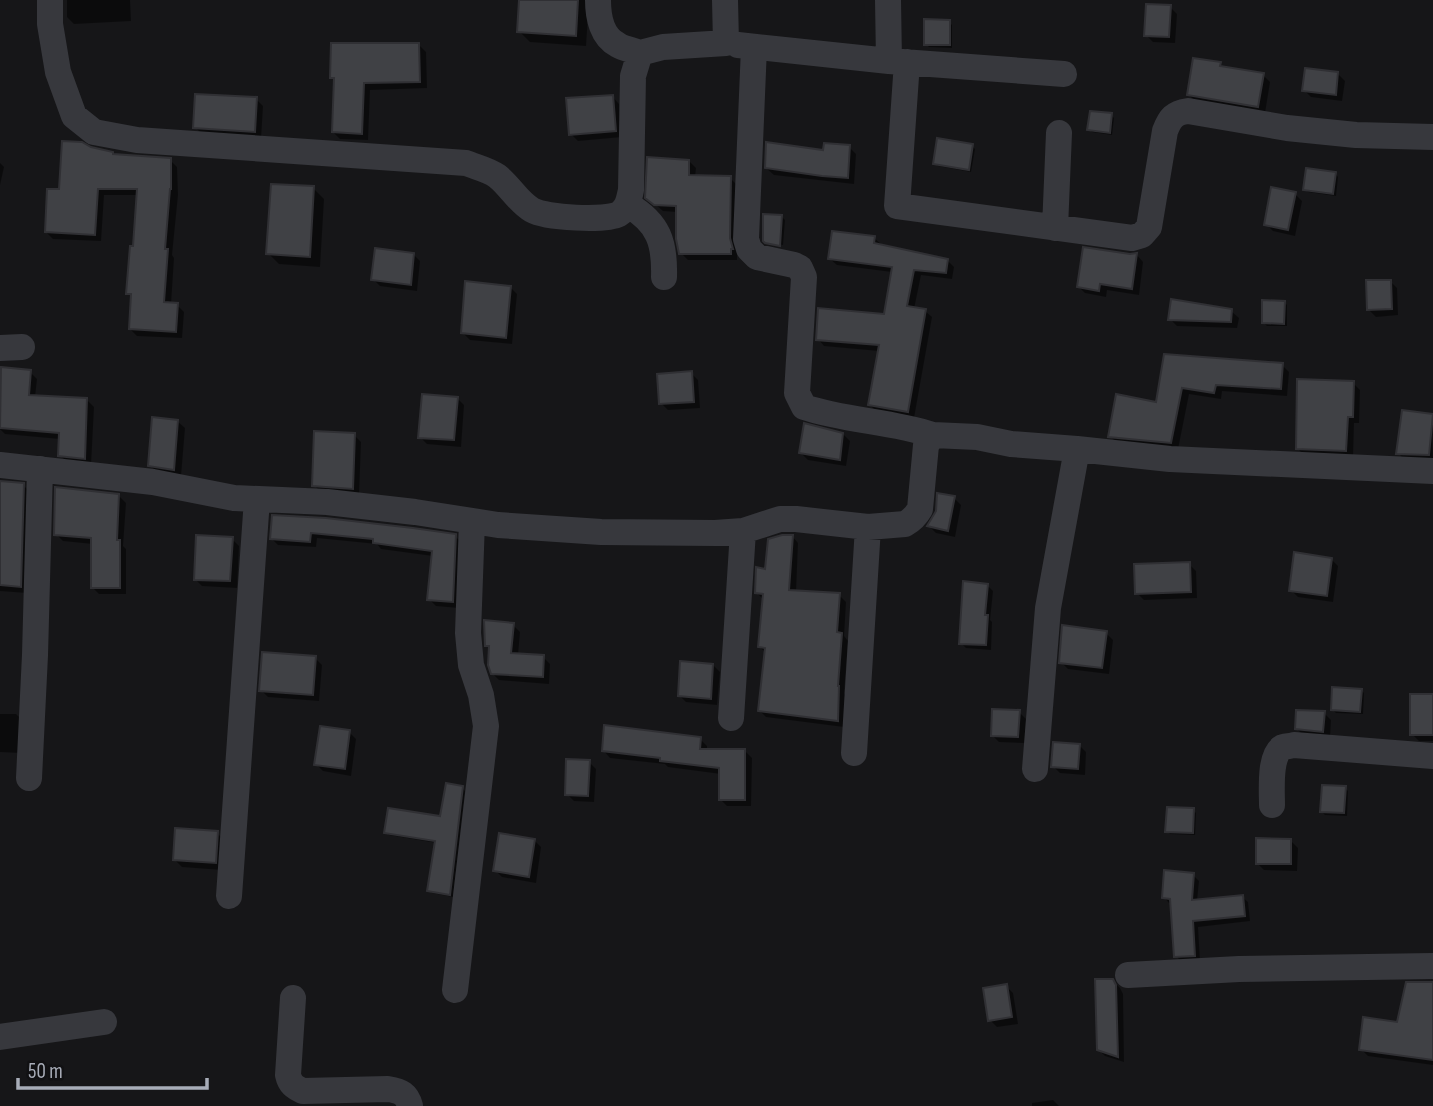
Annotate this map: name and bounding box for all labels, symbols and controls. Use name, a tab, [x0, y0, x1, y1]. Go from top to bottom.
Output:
scale bar	[18, 1046, 206, 1090]
text: 50 m	[28, 1059, 63, 1084]

